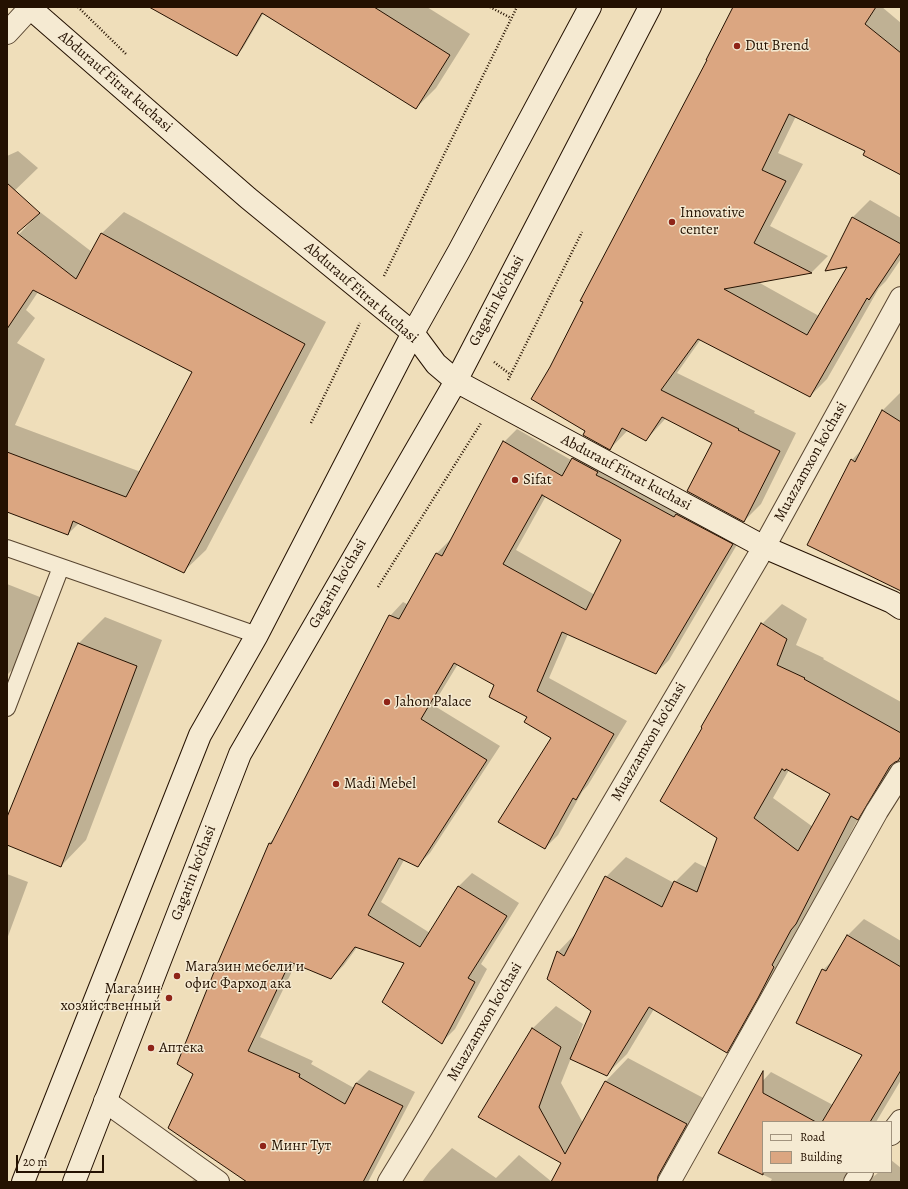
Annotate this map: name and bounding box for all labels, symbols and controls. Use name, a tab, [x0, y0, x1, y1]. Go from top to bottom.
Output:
street label: Abdurauf Fitrat kuchasi	[54, 28, 176, 136]
place label: Dut Brend	[745, 37, 809, 55]
marker: Dut Brend	[732, 41, 742, 51]
place label: Innovative center	[680, 204, 745, 239]
marker: Innovative center	[667, 217, 677, 227]
street label: Abdurauf Fitrat kuchasi	[300, 239, 422, 347]
street label: Gagarin ko'chasi	[466, 252, 528, 350]
street label: Muazzamxon ko'chasi	[771, 399, 851, 525]
street label: Abdurauf Fitrat kuchasi	[558, 431, 694, 515]
place label: Sifat	[523, 471, 552, 489]
marker: Sifat	[510, 475, 520, 485]
street label: Gagarin ko'chasi	[305, 536, 371, 632]
street label: Muazzamxon ko'chasi	[608, 679, 690, 805]
place label: Jahon Palace	[395, 693, 472, 711]
marker: Jahon Palace	[382, 697, 392, 707]
place label: Madi Mebel	[344, 775, 416, 793]
marker: Madi Mebel	[331, 779, 341, 789]
street label: Gagarin ko'chasi	[168, 823, 220, 923]
place label: Магазин мебели и офис Фарход ака	[185, 958, 304, 993]
street label: Muazzamxon ko'chasi	[444, 959, 526, 1085]
marker: Магазин мебели и офис Фарход ака	[172, 971, 182, 981]
place label: Магазин хозяйственный	[61, 980, 161, 1015]
marker: Магазин хозяйственный	[164, 993, 174, 1003]
place label: Аптека	[159, 1039, 204, 1057]
marker: Аптека	[146, 1043, 156, 1053]
legend	[762, 1121, 892, 1173]
text: Road	[800, 1129, 825, 1145]
place label: Минг Тут	[271, 1137, 331, 1155]
marker: Минг Тут	[258, 1141, 268, 1151]
scale bar	[18, 1147, 106, 1173]
text: Building	[800, 1149, 842, 1165]
text: 20 m	[23, 1154, 47, 1170]

